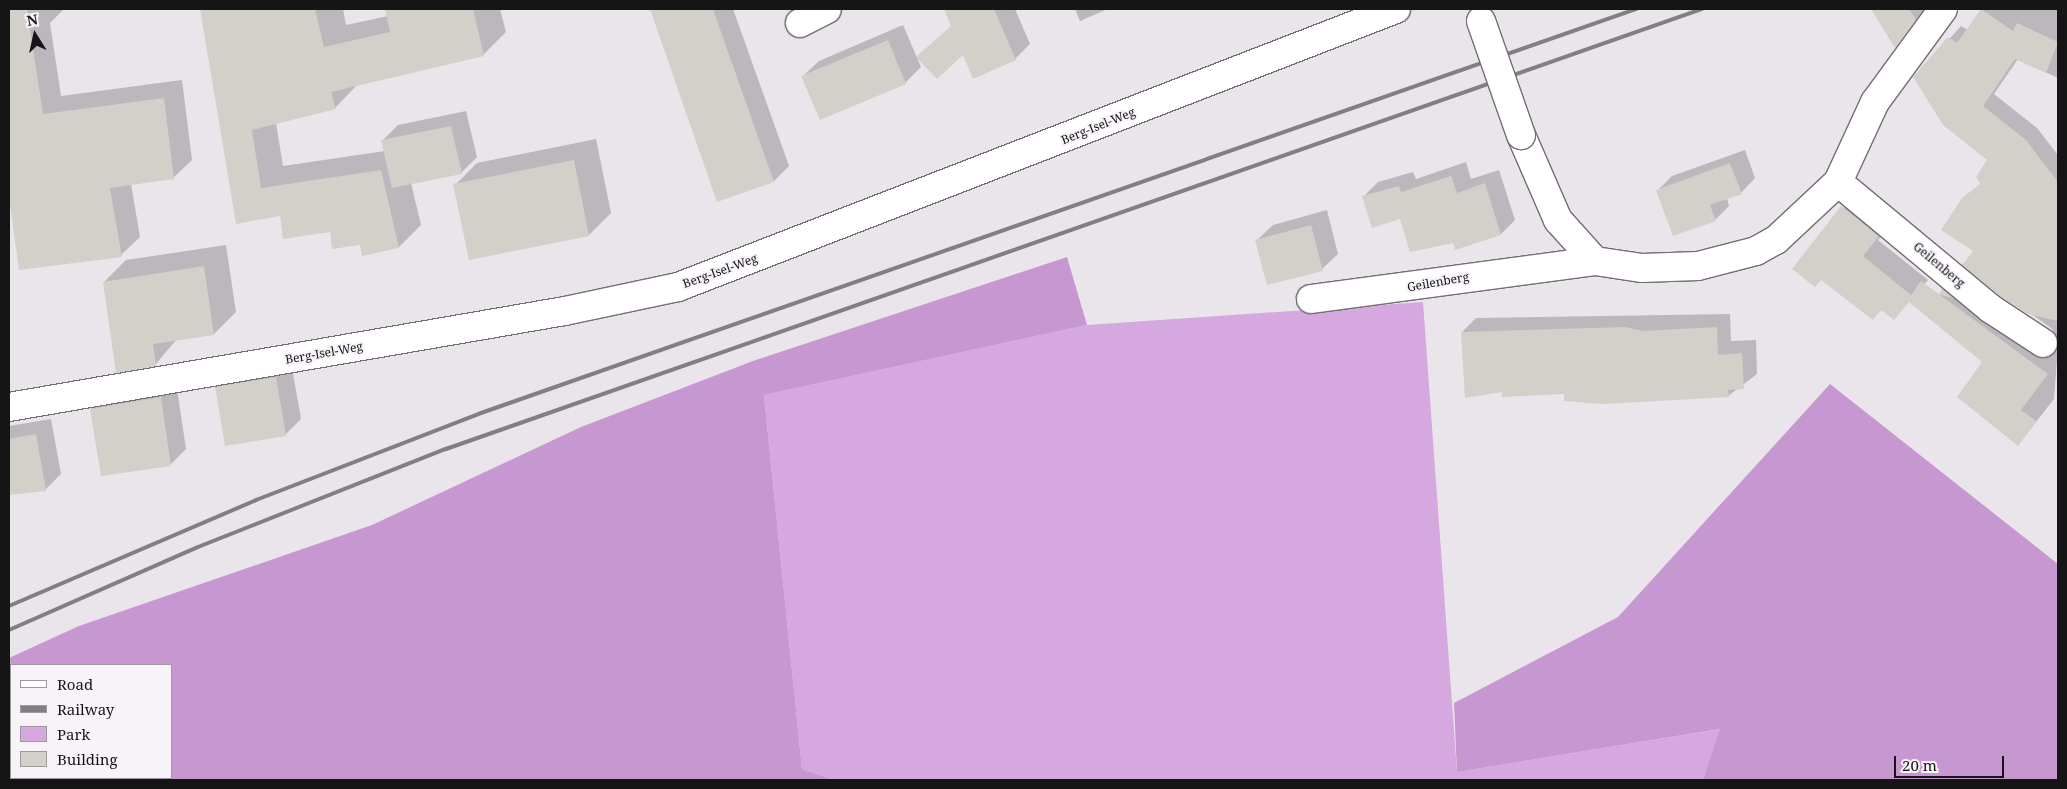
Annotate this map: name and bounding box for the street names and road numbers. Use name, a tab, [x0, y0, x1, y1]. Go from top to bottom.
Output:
street label: Berg-Isel-Weg	[1059, 105, 1137, 147]
street label: Geilenberg	[1910, 239, 1968, 291]
street label: Berg-Isel-Weg	[681, 251, 759, 291]
street label: Geilenberg	[1406, 269, 1470, 295]
street label: Berg-Isel-Weg	[284, 339, 364, 367]

